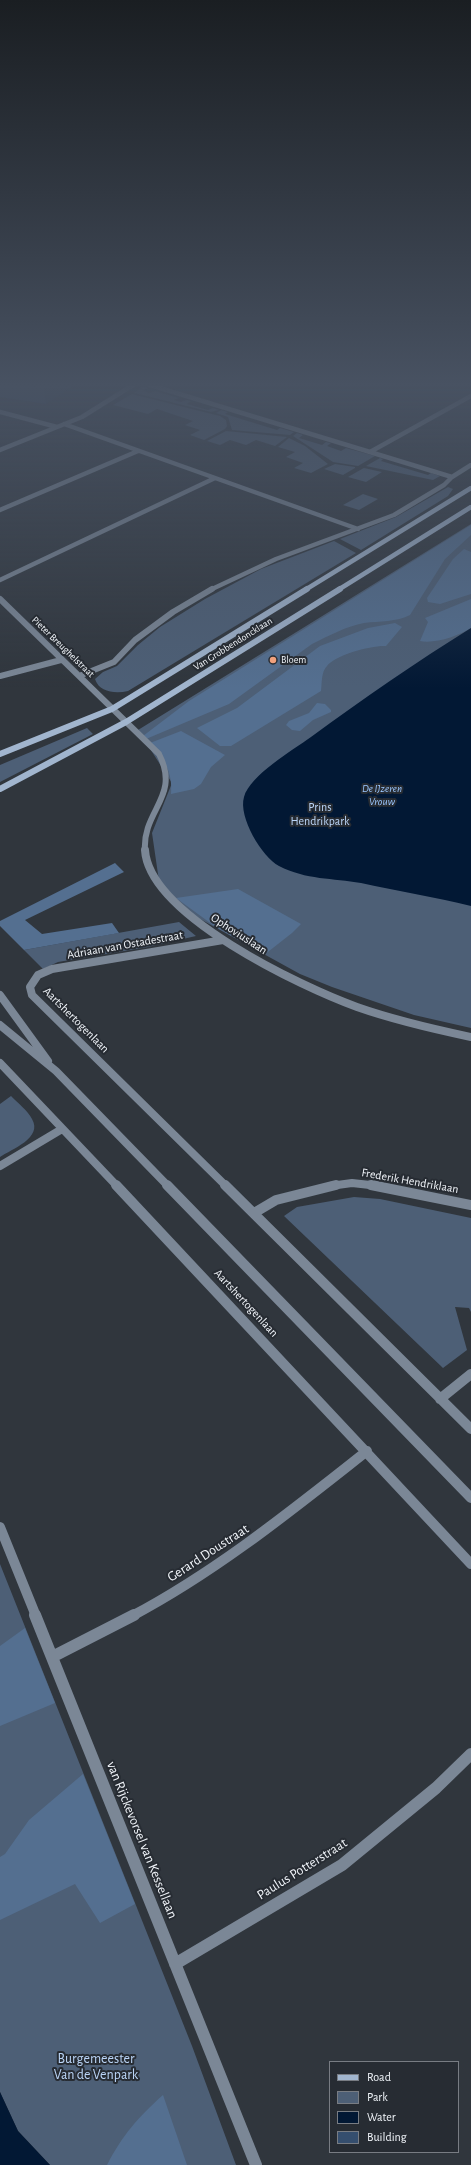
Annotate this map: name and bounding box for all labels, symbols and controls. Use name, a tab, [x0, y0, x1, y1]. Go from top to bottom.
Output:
street label: Pieter Breughelstraat	[29, 614, 97, 680]
street label: Van Grobbendoncklaan	[191, 615, 275, 673]
place label: Bloem	[281, 654, 306, 666]
marker: Bloem	[268, 655, 278, 665]
water label: De IJzeren Vrouw	[362, 782, 402, 808]
park label: Prins Hendrikpark	[290, 800, 350, 828]
street label: Ophoviuslaan	[208, 910, 270, 958]
street label: Adriaan van Ostadestraat	[66, 928, 184, 962]
street label: Aartshertogenlaan	[40, 984, 112, 1056]
street label: Frederik Hendriklaan	[360, 1165, 460, 1197]
street label: Aartshertogenlaan	[211, 1266, 281, 1340]
street label: Gerard Doustraat	[164, 1520, 252, 1586]
street label: van Rijckevorsel van Kessellaan	[103, 1759, 181, 1921]
street label: Paulus Potterstraat	[254, 1835, 350, 1903]
park label: Burgemeester Van de Venpark	[54, 2051, 138, 2084]
legend	[329, 2061, 459, 2153]
text: Road	[367, 2071, 391, 2083]
text: Park	[367, 2091, 388, 2103]
text: Water	[367, 2111, 396, 2123]
text: Building	[367, 2131, 407, 2143]

